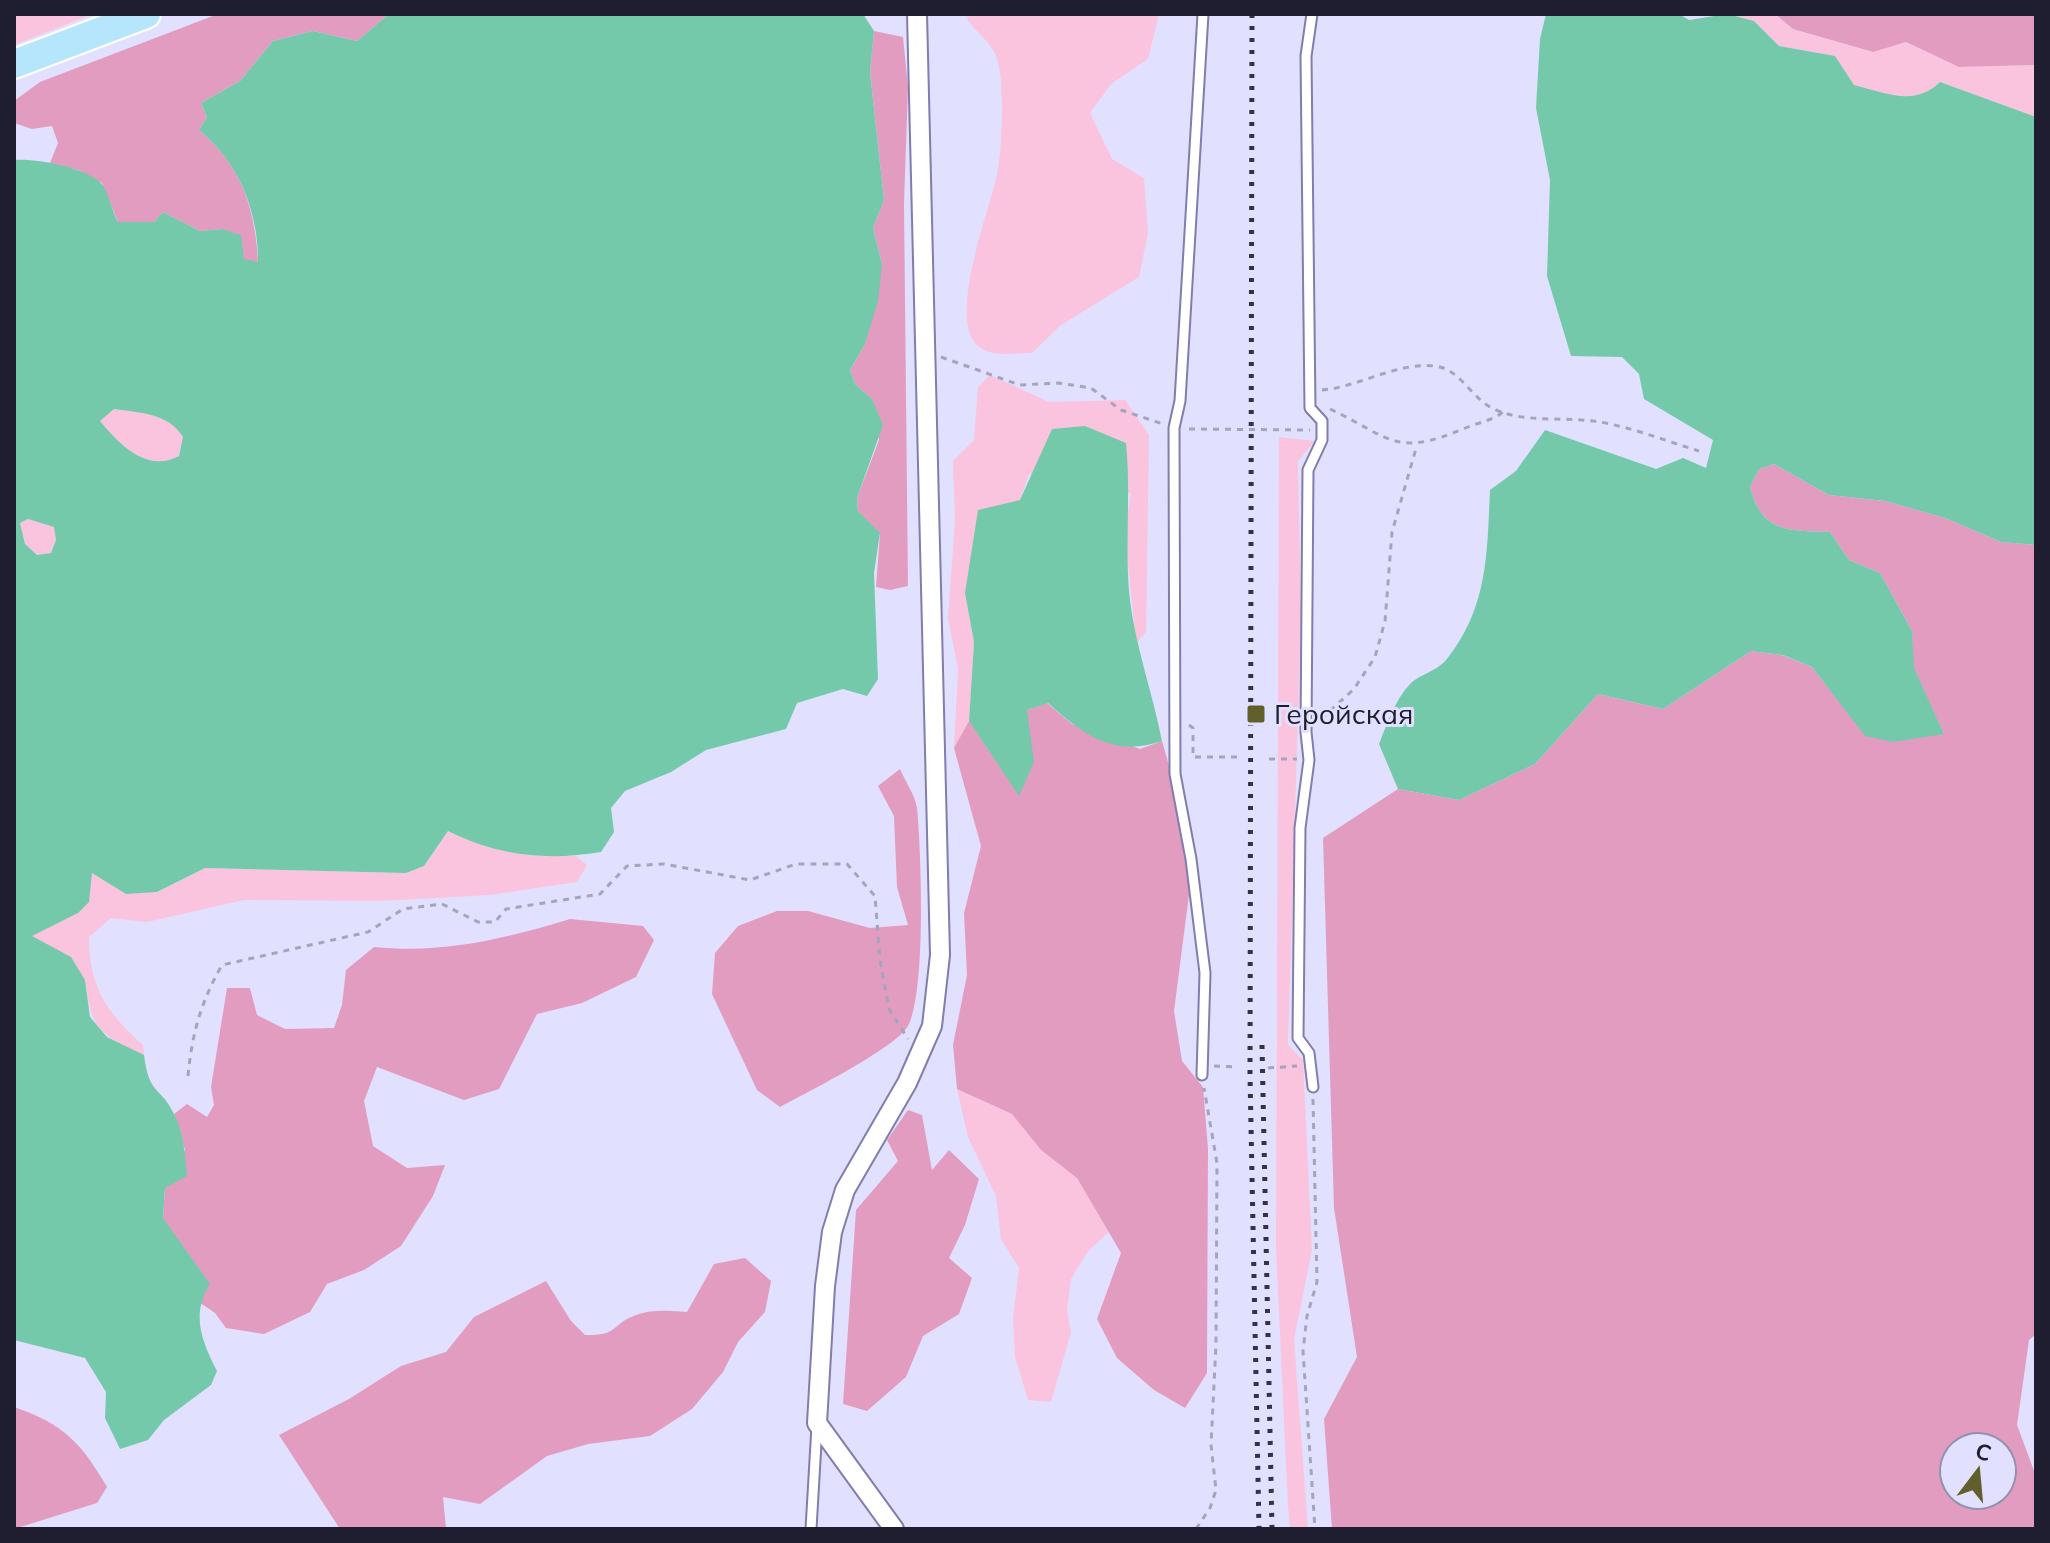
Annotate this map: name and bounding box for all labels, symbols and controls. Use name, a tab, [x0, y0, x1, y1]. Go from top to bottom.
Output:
place label: Геройская	[1274, 696, 1413, 731]
marker: Геройская	[1245, 703, 1267, 725]
north arrow	[1938, 1431, 2018, 1511]
text: С	[1972, 1436, 1995, 1467]

